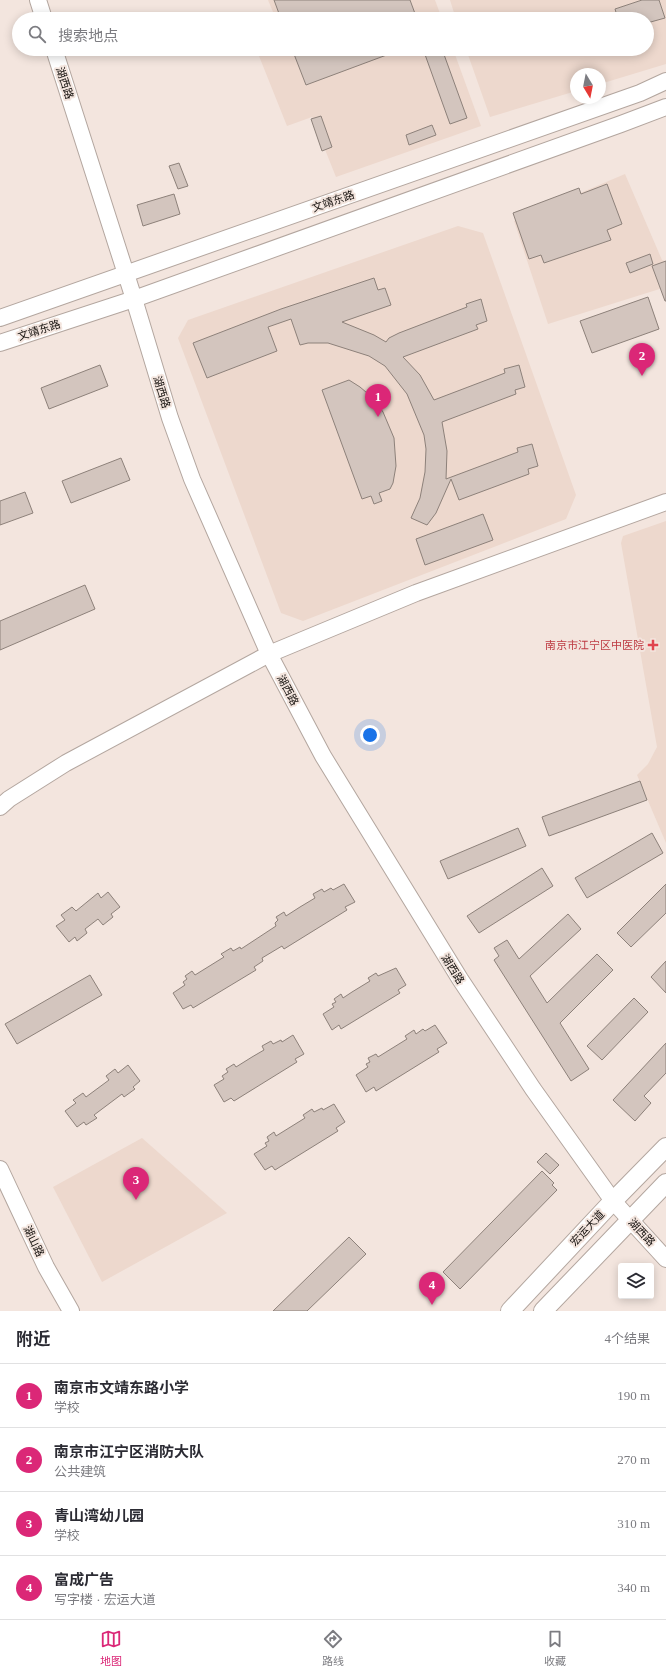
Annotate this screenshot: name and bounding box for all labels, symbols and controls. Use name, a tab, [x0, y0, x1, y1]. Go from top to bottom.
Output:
search box	[12, 12, 654, 56]
icon: search	[26, 23, 48, 45]
text: 搜索地点	[58, 28, 118, 44]
street label: 湖西路	[54, 65, 76, 101]
north arrow	[570, 68, 606, 104]
street label: 文靖东路	[310, 188, 356, 214]
street label: 文靖东路	[16, 317, 62, 343]
pin: 2	[629, 343, 655, 376]
street label: 湖西路	[151, 374, 173, 410]
pin: 1	[365, 384, 391, 417]
place label: 南京市江宁区中医院	[545, 639, 644, 651]
marker: 南京市江宁区中医院	[647, 639, 659, 651]
street label: 湖西路	[275, 673, 301, 707]
your location	[360, 725, 380, 745]
street label: 湖西路	[439, 952, 467, 986]
pin: 3	[123, 1167, 149, 1200]
street label: 宏运大道	[568, 1208, 606, 1248]
street label: 湖西路	[626, 1216, 658, 1248]
street label: 湖山路	[21, 1224, 47, 1258]
map controls	[618, 1263, 654, 1299]
button: layers	[618, 1263, 654, 1299]
pin: 4	[419, 1272, 445, 1305]
text: 附近	[16, 1330, 50, 1349]
text: 4个结果	[604, 1331, 650, 1346]
text: 南京市文靖东路小学	[54, 1380, 189, 1396]
text: 1	[26, 1388, 32, 1403]
text: 190 m	[617, 1388, 650, 1403]
text: 学校	[54, 1400, 80, 1415]
text: 南京市江宁区消防大队	[54, 1444, 204, 1460]
text: 2	[26, 1452, 32, 1467]
text: 270 m	[617, 1452, 650, 1467]
text: 公共建筑	[54, 1464, 106, 1479]
text: 青山湾幼儿园	[54, 1508, 144, 1524]
text: 3	[26, 1516, 32, 1531]
text: 310 m	[617, 1516, 650, 1531]
text: 学校	[54, 1528, 80, 1543]
text: 富成广告	[54, 1572, 114, 1588]
text: 4	[26, 1580, 32, 1595]
text: 340 m	[617, 1580, 650, 1595]
text: 写字楼 · 宏运大道	[54, 1592, 156, 1607]
tab: 地图	[100, 1628, 122, 1668]
tab: 路线	[322, 1628, 344, 1668]
tab: 收藏	[544, 1628, 566, 1668]

